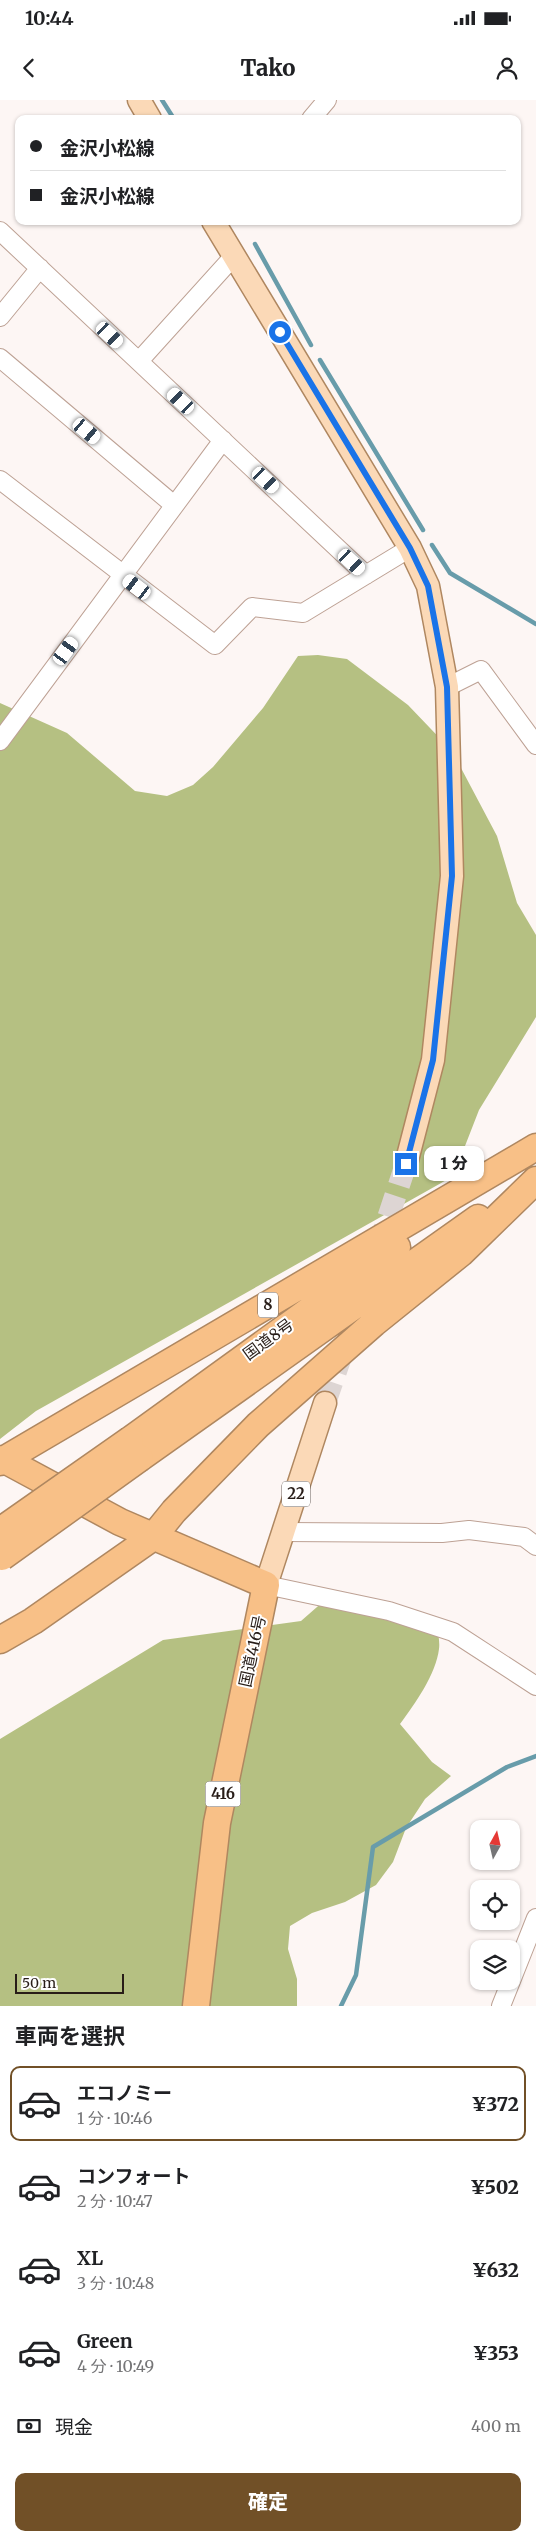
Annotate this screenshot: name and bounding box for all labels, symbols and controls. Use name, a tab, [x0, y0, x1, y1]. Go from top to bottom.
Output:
text: 10:44	[25, 6, 74, 30]
icon: back	[15, 54, 43, 82]
text: Tako	[240, 54, 296, 82]
icon: person	[493, 54, 521, 82]
text: 金沢小松線	[60, 136, 155, 160]
text: 金沢小松線	[60, 184, 155, 208]
car	[93, 319, 126, 351]
route start	[269, 321, 291, 343]
car	[164, 385, 197, 417]
car	[70, 416, 103, 446]
car	[249, 464, 282, 496]
car	[335, 546, 368, 578]
car	[120, 572, 153, 602]
car	[51, 634, 80, 668]
callout: 1 分	[424, 1146, 484, 1182]
route end	[395, 1153, 417, 1175]
text: 1 分	[440, 1153, 468, 1173]
road number: 8	[258, 1292, 278, 1318]
street label: 国道8号	[239, 1314, 297, 1364]
road number: 22	[282, 1482, 310, 1506]
street label: 国道416号	[235, 1613, 269, 1689]
road number: 416	[206, 1782, 240, 1806]
north arrow	[470, 1820, 520, 1870]
map controls	[470, 1820, 520, 1990]
button: locate	[470, 1880, 520, 1930]
button: layers	[470, 1940, 520, 1990]
scale bar	[15, 1971, 124, 1994]
text: 50 m	[22, 1974, 56, 1992]
text: 車両を選択	[15, 2022, 125, 2050]
icon: car	[17, 2081, 62, 2126]
text: エコノミー	[77, 2081, 172, 2105]
text: ¥372	[472, 2092, 519, 2116]
text: 1 分 · 10:46	[77, 2108, 152, 2128]
icon: car	[17, 2164, 62, 2209]
text: コンフォート	[77, 2164, 190, 2188]
text: ¥502	[470, 2175, 519, 2199]
text: 2 分 · 10:47	[77, 2191, 153, 2211]
text: XL	[77, 2246, 103, 2270]
icon: car	[17, 2247, 62, 2292]
text: ¥632	[472, 2258, 519, 2282]
text: 3 分 · 10:48	[77, 2273, 154, 2293]
text: Green	[77, 2329, 133, 2353]
icon: car	[17, 2330, 62, 2375]
text: ¥353	[473, 2341, 519, 2365]
text: 4 分 · 10:49	[77, 2356, 154, 2376]
icon: cash	[15, 2412, 43, 2440]
text: 現金	[55, 2415, 93, 2439]
text: 400 m	[471, 2416, 521, 2436]
button: 確定	[15, 2473, 521, 2531]

